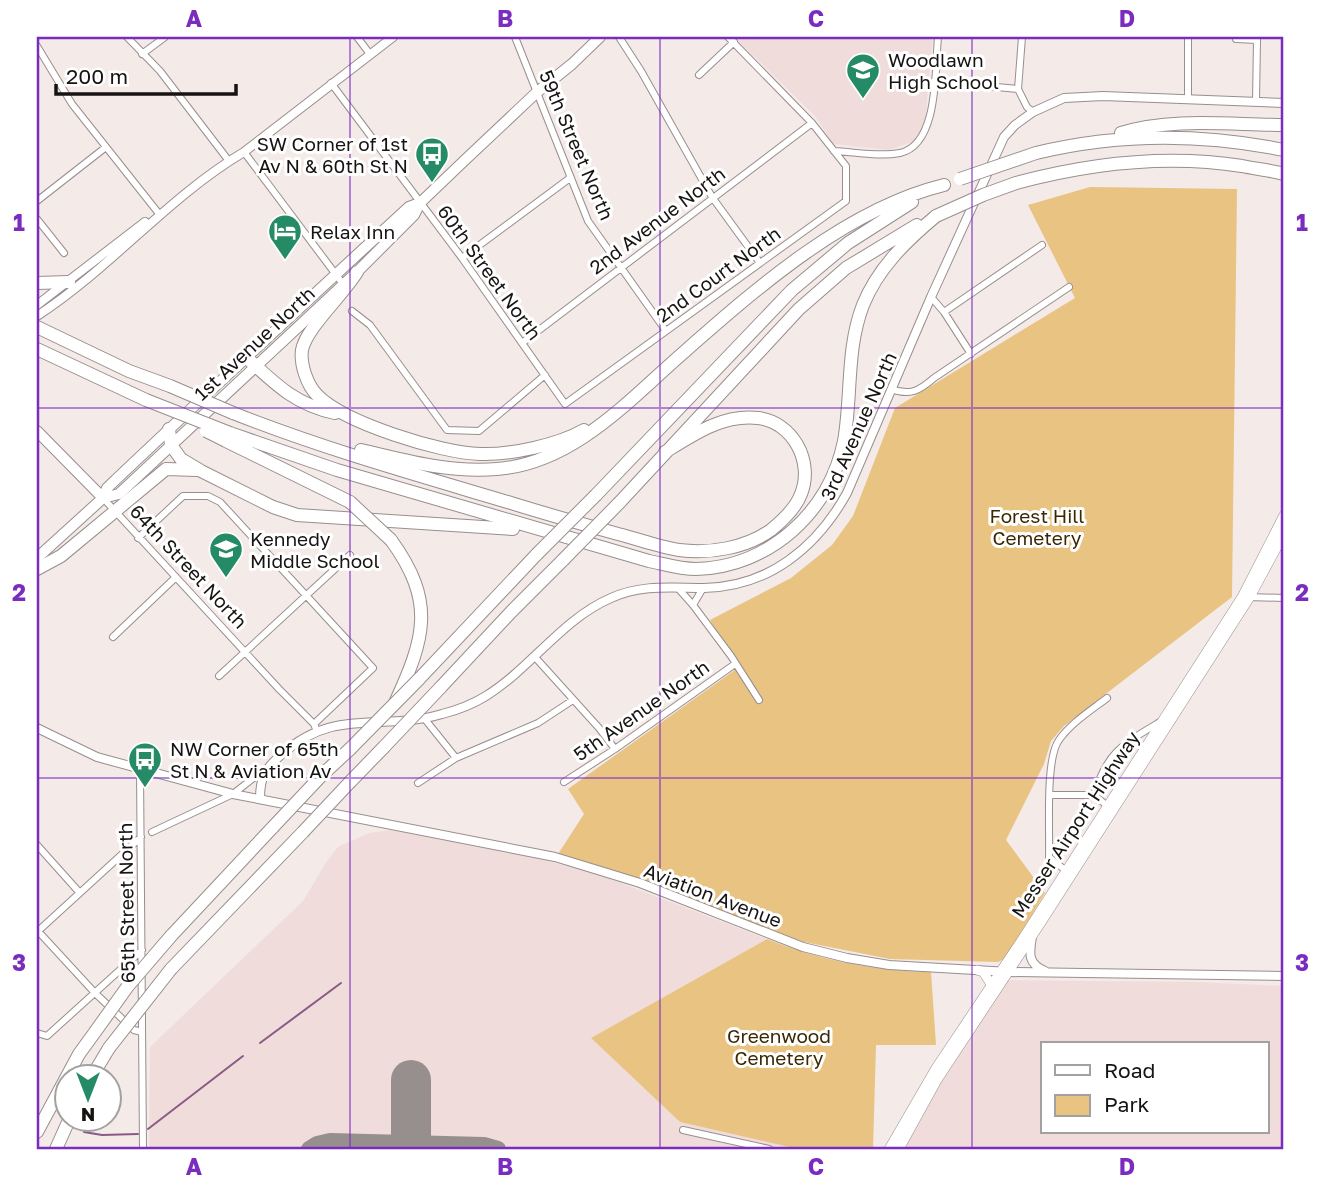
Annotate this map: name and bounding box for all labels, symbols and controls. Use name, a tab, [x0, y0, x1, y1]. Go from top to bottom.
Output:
text: A	[186, 4, 203, 32]
text: B	[497, 4, 513, 32]
text: C	[808, 4, 824, 32]
text: D	[1119, 4, 1135, 32]
place label: Woodlawn High School	[888, 48, 999, 93]
school or university icon: Woodlawn High School	[844, 51, 882, 100]
scale bar	[56, 52, 236, 96]
text: 200 m	[66, 63, 128, 89]
street label: 59th Street North	[535, 67, 619, 223]
place label: SW Corner of 1st Av N & 60th St N	[257, 132, 408, 177]
bus stop icon: SW Corner of 1st Av N & 60th St N	[413, 135, 451, 184]
street label: 2nd Avenue North	[585, 161, 729, 279]
street label: 60th Street North	[433, 200, 547, 344]
text: 1	[13, 208, 25, 236]
text: 1	[1296, 208, 1308, 236]
hotel icon: Relax Inn	[266, 212, 304, 261]
place label: Relax Inn	[310, 220, 395, 243]
street label: 2nd Court North	[651, 221, 785, 327]
street label: 1st Avenue North	[189, 281, 319, 405]
street label: 3rd Avenue North	[815, 348, 901, 504]
street label: 64th Street North	[126, 499, 252, 633]
park label: Forest Hill Cemetery	[990, 504, 1084, 549]
place label: Kennedy Middle School	[250, 527, 380, 572]
school or university icon: Kennedy Middle School	[207, 530, 245, 579]
text: 2	[12, 578, 26, 606]
text: 2	[1295, 578, 1309, 606]
street label: 5th Avenue North	[569, 655, 713, 765]
street label: Messer Airport Highway	[1006, 726, 1144, 922]
place label: NW Corner of 65th St N & Aviation Av	[170, 737, 339, 782]
bus stop icon: NW Corner of 65th St N & Aviation Av	[126, 740, 164, 789]
street label: 65th Street North	[113, 823, 139, 983]
street label: Aviation Avenue	[641, 858, 785, 932]
text: 3	[12, 948, 26, 976]
text: 3	[1295, 948, 1309, 976]
park label: Greenwood Cemetery	[727, 1024, 831, 1069]
legend	[1041, 1042, 1268, 1134]
text: Road	[1104, 1057, 1155, 1083]
north arrow	[52, 1064, 122, 1134]
text: Park	[1104, 1091, 1150, 1117]
text: N	[81, 1104, 95, 1127]
text: A	[186, 1152, 203, 1180]
text: B	[497, 1152, 513, 1180]
text: C	[808, 1152, 824, 1180]
text: D	[1119, 1152, 1135, 1180]

